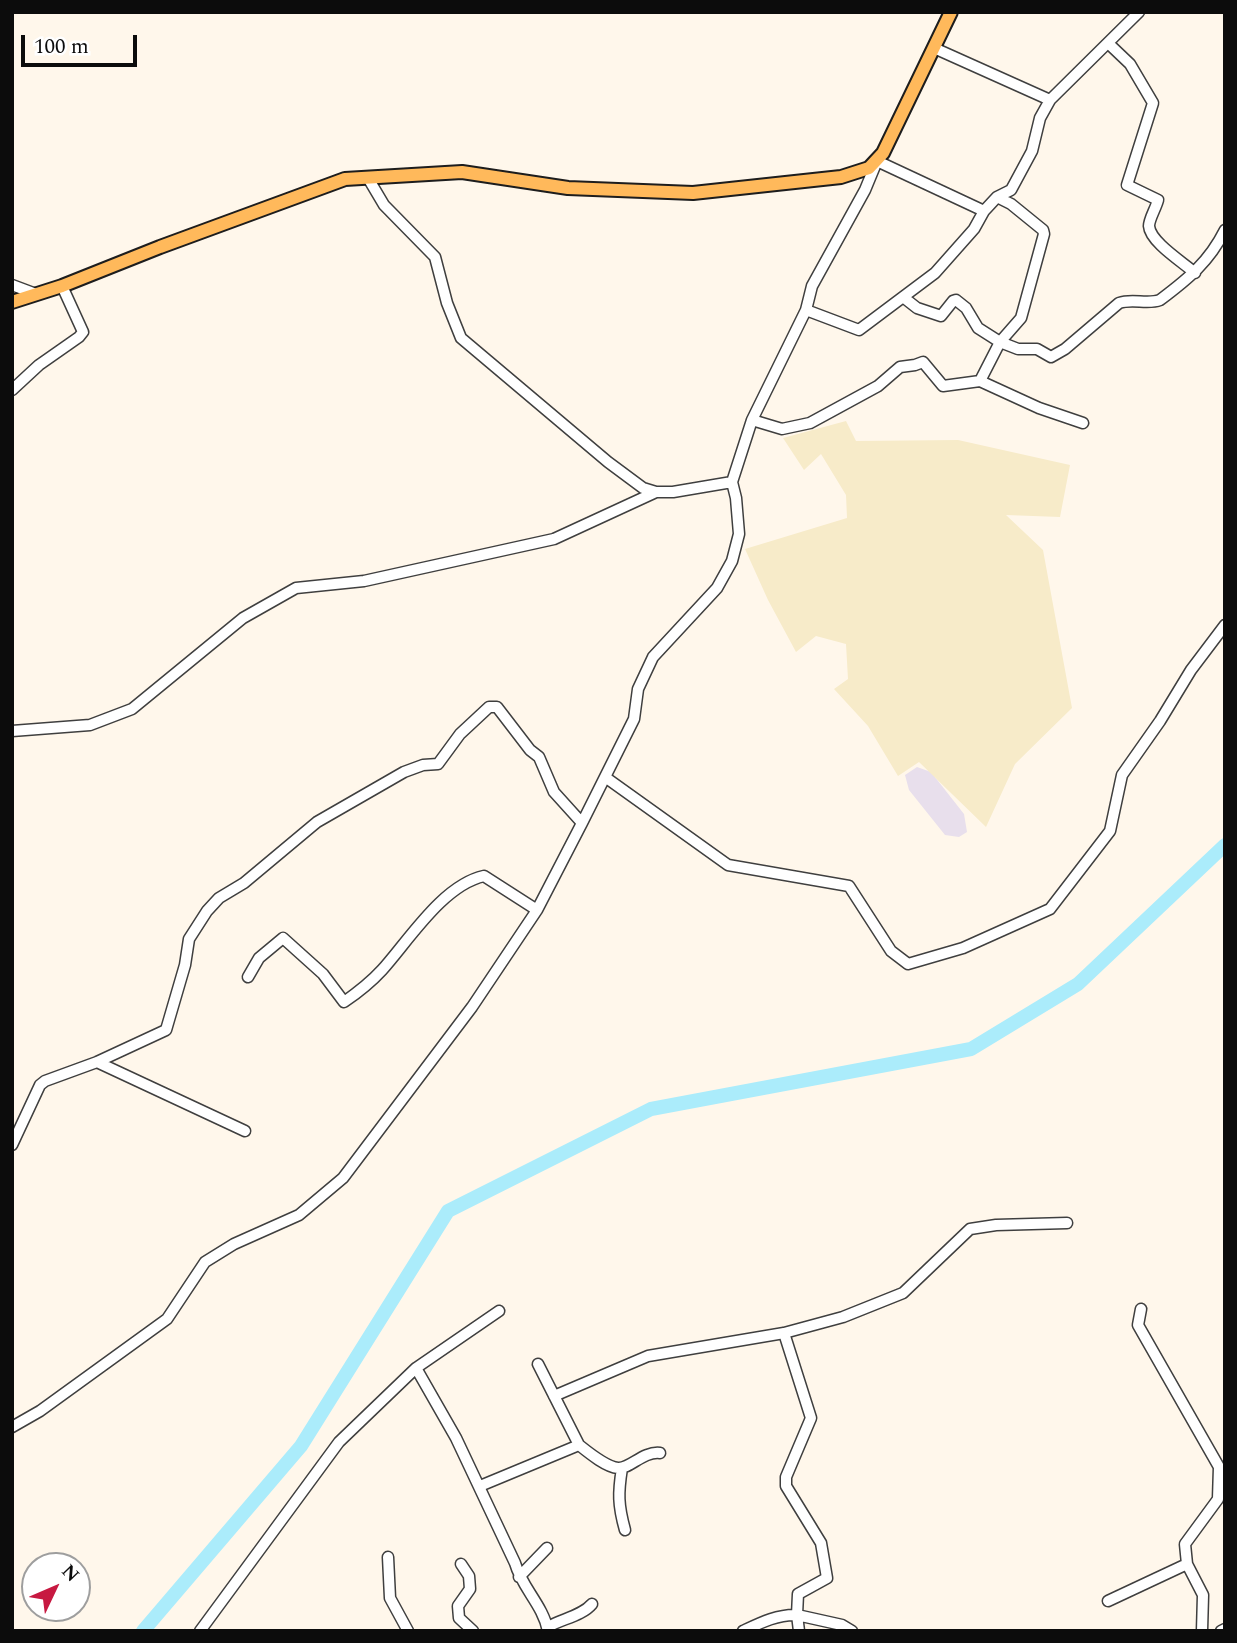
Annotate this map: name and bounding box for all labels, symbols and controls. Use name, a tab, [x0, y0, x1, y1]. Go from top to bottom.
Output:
scale bar	[24, 21, 140, 65]
text: 100 m	[34, 31, 89, 63]
north arrow	[21, 1552, 91, 1622]
text: N	[54, 1558, 86, 1589]

